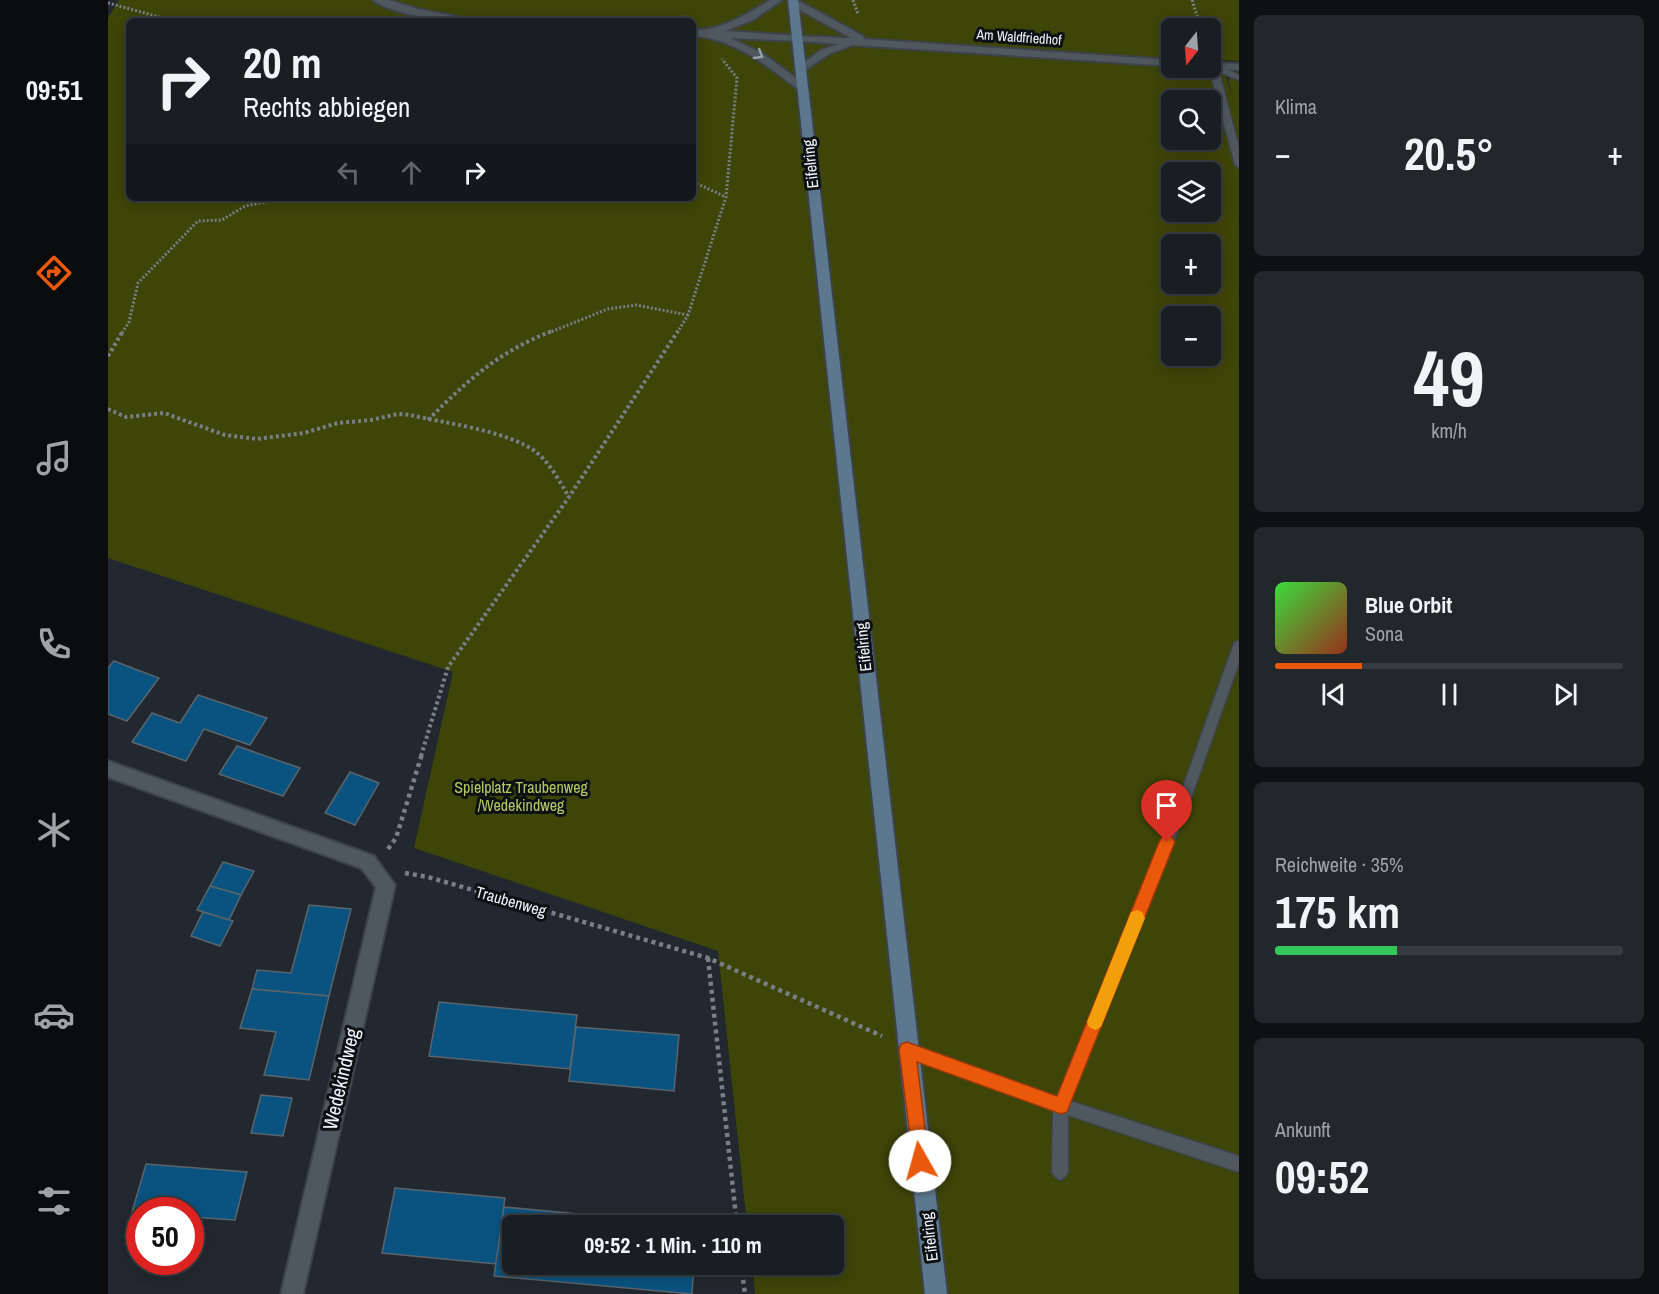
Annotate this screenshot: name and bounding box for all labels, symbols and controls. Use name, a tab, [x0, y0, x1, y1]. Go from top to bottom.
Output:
north arrow	[1161, 18, 1221, 78]
map controls	[1161, 18, 1221, 366]
street label: Am Waldfriedhof	[975, 25, 1063, 49]
text: 20 m	[243, 35, 322, 91]
icon: right	[144, 42, 222, 120]
one-way arrow	[753, 47, 763, 59]
text: 09:51	[26, 72, 82, 108]
text: Rechts abbiegen	[243, 89, 410, 125]
button: search	[1161, 90, 1221, 150]
text: Klima	[1275, 93, 1317, 120]
text: 20.5°	[1404, 123, 1494, 184]
text: −	[1275, 131, 1291, 175]
text: +	[1607, 131, 1623, 175]
street label: Eifelring	[796, 138, 823, 189]
icon: left	[332, 156, 365, 189]
icon: ahead	[395, 156, 428, 189]
icon: right	[458, 156, 491, 189]
button: layers	[1161, 162, 1221, 222]
button: +	[1161, 234, 1221, 294]
icon: directions	[33, 252, 75, 294]
button: −	[1161, 306, 1221, 366]
text: 49	[1413, 325, 1485, 430]
text: km/h	[1431, 417, 1467, 444]
icon: music	[33, 437, 75, 479]
text: Blue Orbit	[1365, 590, 1452, 620]
text: Sona	[1365, 620, 1403, 647]
street label: Eifelring	[849, 621, 876, 672]
icon: phone	[33, 623, 75, 665]
icon: previous	[1317, 678, 1350, 711]
icon: pause	[1433, 678, 1466, 711]
icon: next	[1549, 678, 1582, 711]
park label: Spielplatz Traubenweg /Wedekindweg	[454, 776, 588, 816]
pin	[1141, 780, 1192, 842]
icon: arrive	[1150, 789, 1183, 822]
icon: climate	[33, 809, 75, 851]
text: Reichweite · 35%	[1275, 851, 1404, 878]
street label: Traubenweg	[473, 880, 550, 922]
text: 175 km	[1275, 881, 1400, 942]
icon: car	[33, 994, 75, 1036]
street label: Wedekindweg	[316, 1025, 365, 1132]
text: Ankunft	[1275, 1116, 1331, 1143]
position arrow	[888, 1129, 952, 1193]
text: 09:52	[1275, 1146, 1369, 1207]
icon: filters	[33, 1180, 75, 1222]
speed limit sign: 50	[126, 1197, 204, 1275]
street label: Eifelring	[915, 1211, 943, 1263]
text: 09:52 · 1 Min. · 110 m	[584, 1230, 762, 1260]

